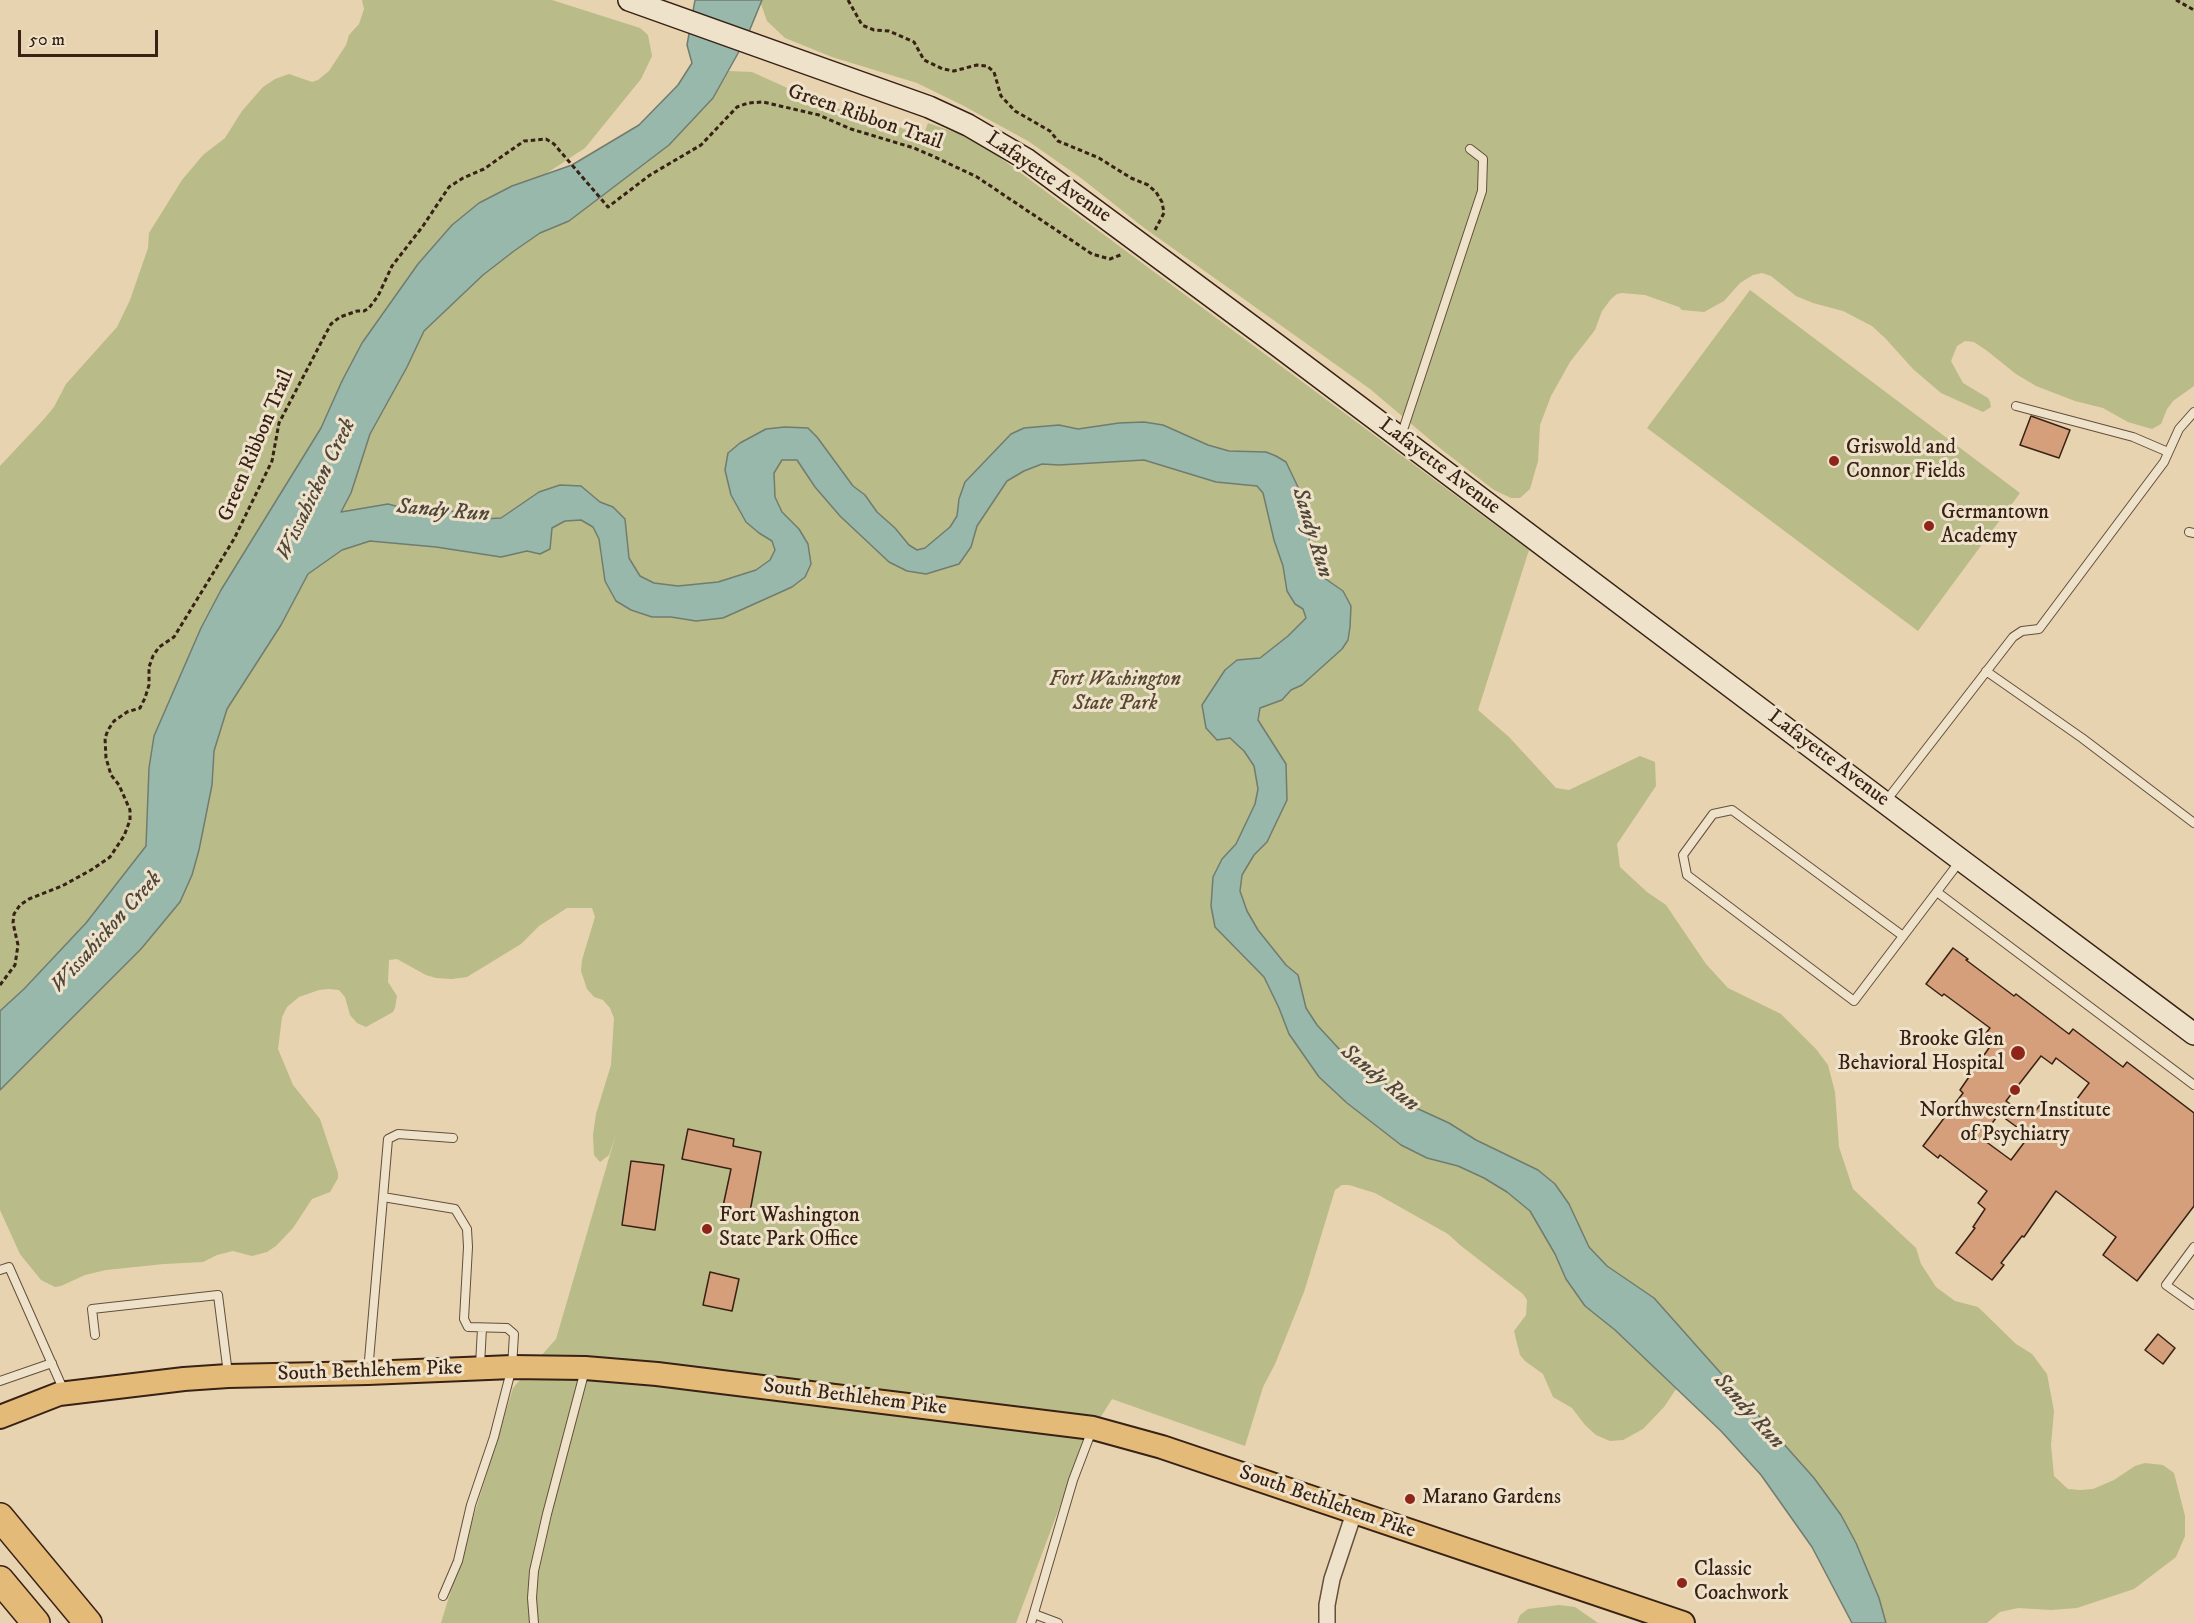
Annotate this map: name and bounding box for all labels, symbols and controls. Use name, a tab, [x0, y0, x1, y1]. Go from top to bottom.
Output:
scale bar	[21, 18, 160, 56]
text: 50 m	[29, 29, 65, 51]
street label: Green Ribbon Trail	[784, 80, 946, 156]
street label: Lafayette Avenue	[981, 127, 1115, 229]
street label: Green Ribbon Trail	[214, 366, 300, 526]
street label: Lafayette Avenue	[1373, 413, 1505, 521]
water label: Wissahickon Creek	[271, 415, 363, 565]
place label: Griswold and Connor Fields	[1846, 436, 1965, 486]
marker: Griswold and Connor Fields	[1827, 454, 1841, 468]
water label: Sandy Run	[1285, 485, 1337, 581]
water label: Sandy Run	[396, 495, 490, 529]
place label: Germantown Academy	[1941, 501, 2049, 551]
marker: Germantown Academy	[1922, 519, 1936, 533]
park label: Fort Washington State Park	[1049, 668, 1181, 718]
street label: Lafayette Avenue	[1762, 705, 1894, 813]
water label: Wissahickon Creek	[46, 867, 168, 999]
place label: Brooke Glen Behavioral Hospital	[1837, 1028, 2004, 1078]
water label: Sandy Run	[1335, 1040, 1423, 1118]
marker: Brooke Glen Behavioral Hospital	[2009, 1044, 2027, 1062]
marker: Northwestern Institute of Psychiatry	[2008, 1083, 2022, 1097]
place label: Northwestern Institute of Psychiatry	[1919, 1099, 2111, 1149]
place label: Fort Washington State Park Office	[719, 1204, 860, 1254]
marker: Fort Washington State Park Office	[700, 1222, 714, 1236]
street label: South Bethlehem Pike	[277, 1356, 463, 1388]
water label: Sandy Run	[1707, 1369, 1789, 1455]
street label: South Bethlehem Pike	[762, 1374, 948, 1422]
street label: South Bethlehem Pike	[1236, 1461, 1418, 1545]
place label: Marano Gardens	[1422, 1486, 1561, 1512]
marker: Marano Gardens	[1403, 1492, 1417, 1506]
place label: Classic Coachwork	[1694, 1558, 1789, 1608]
marker: Classic Coachwork	[1675, 1576, 1689, 1590]

